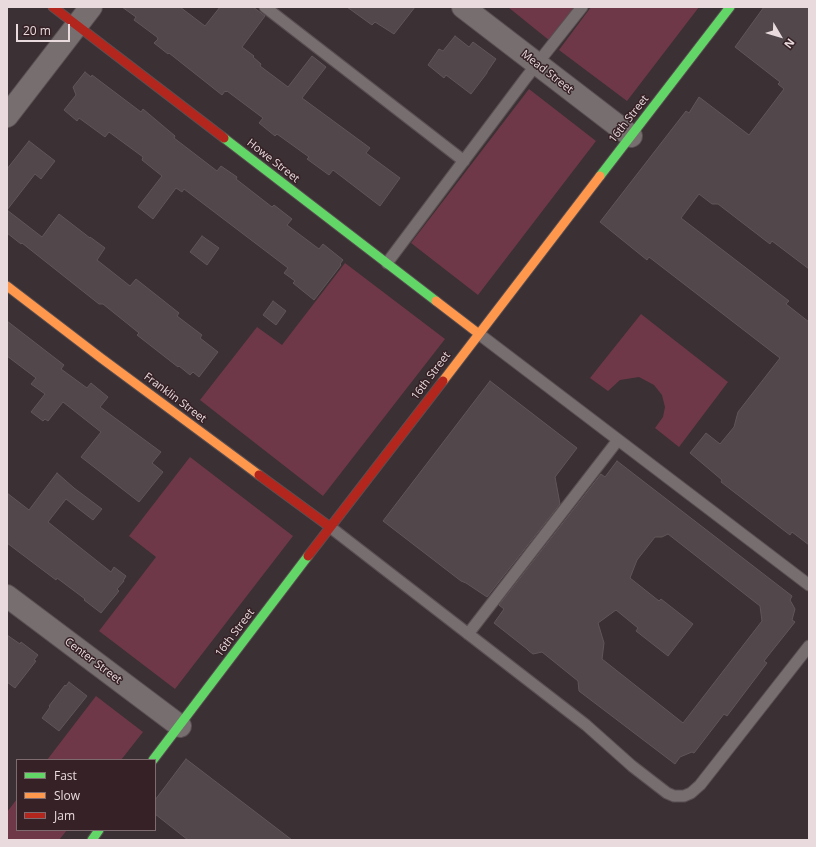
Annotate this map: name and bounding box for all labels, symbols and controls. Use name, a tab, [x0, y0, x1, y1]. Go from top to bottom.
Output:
scale bar	[18, 16, 72, 42]
north arrow	[760, 16, 800, 56]
text: 20 m	[23, 22, 51, 39]
text: N	[781, 36, 799, 52]
street label: Mead Street	[518, 48, 576, 96]
street label: 16th Street	[606, 93, 652, 145]
street label: Howe Street	[244, 136, 302, 186]
street label: 16th Street	[409, 349, 453, 403]
street label: Franklin Street	[141, 370, 209, 426]
street label: 16th Street	[213, 606, 257, 660]
street label: Center Street	[62, 635, 124, 687]
legend	[16, 759, 156, 831]
text: Fast	[54, 767, 77, 784]
text: Slow	[54, 787, 80, 804]
text: Jam	[54, 807, 75, 824]

